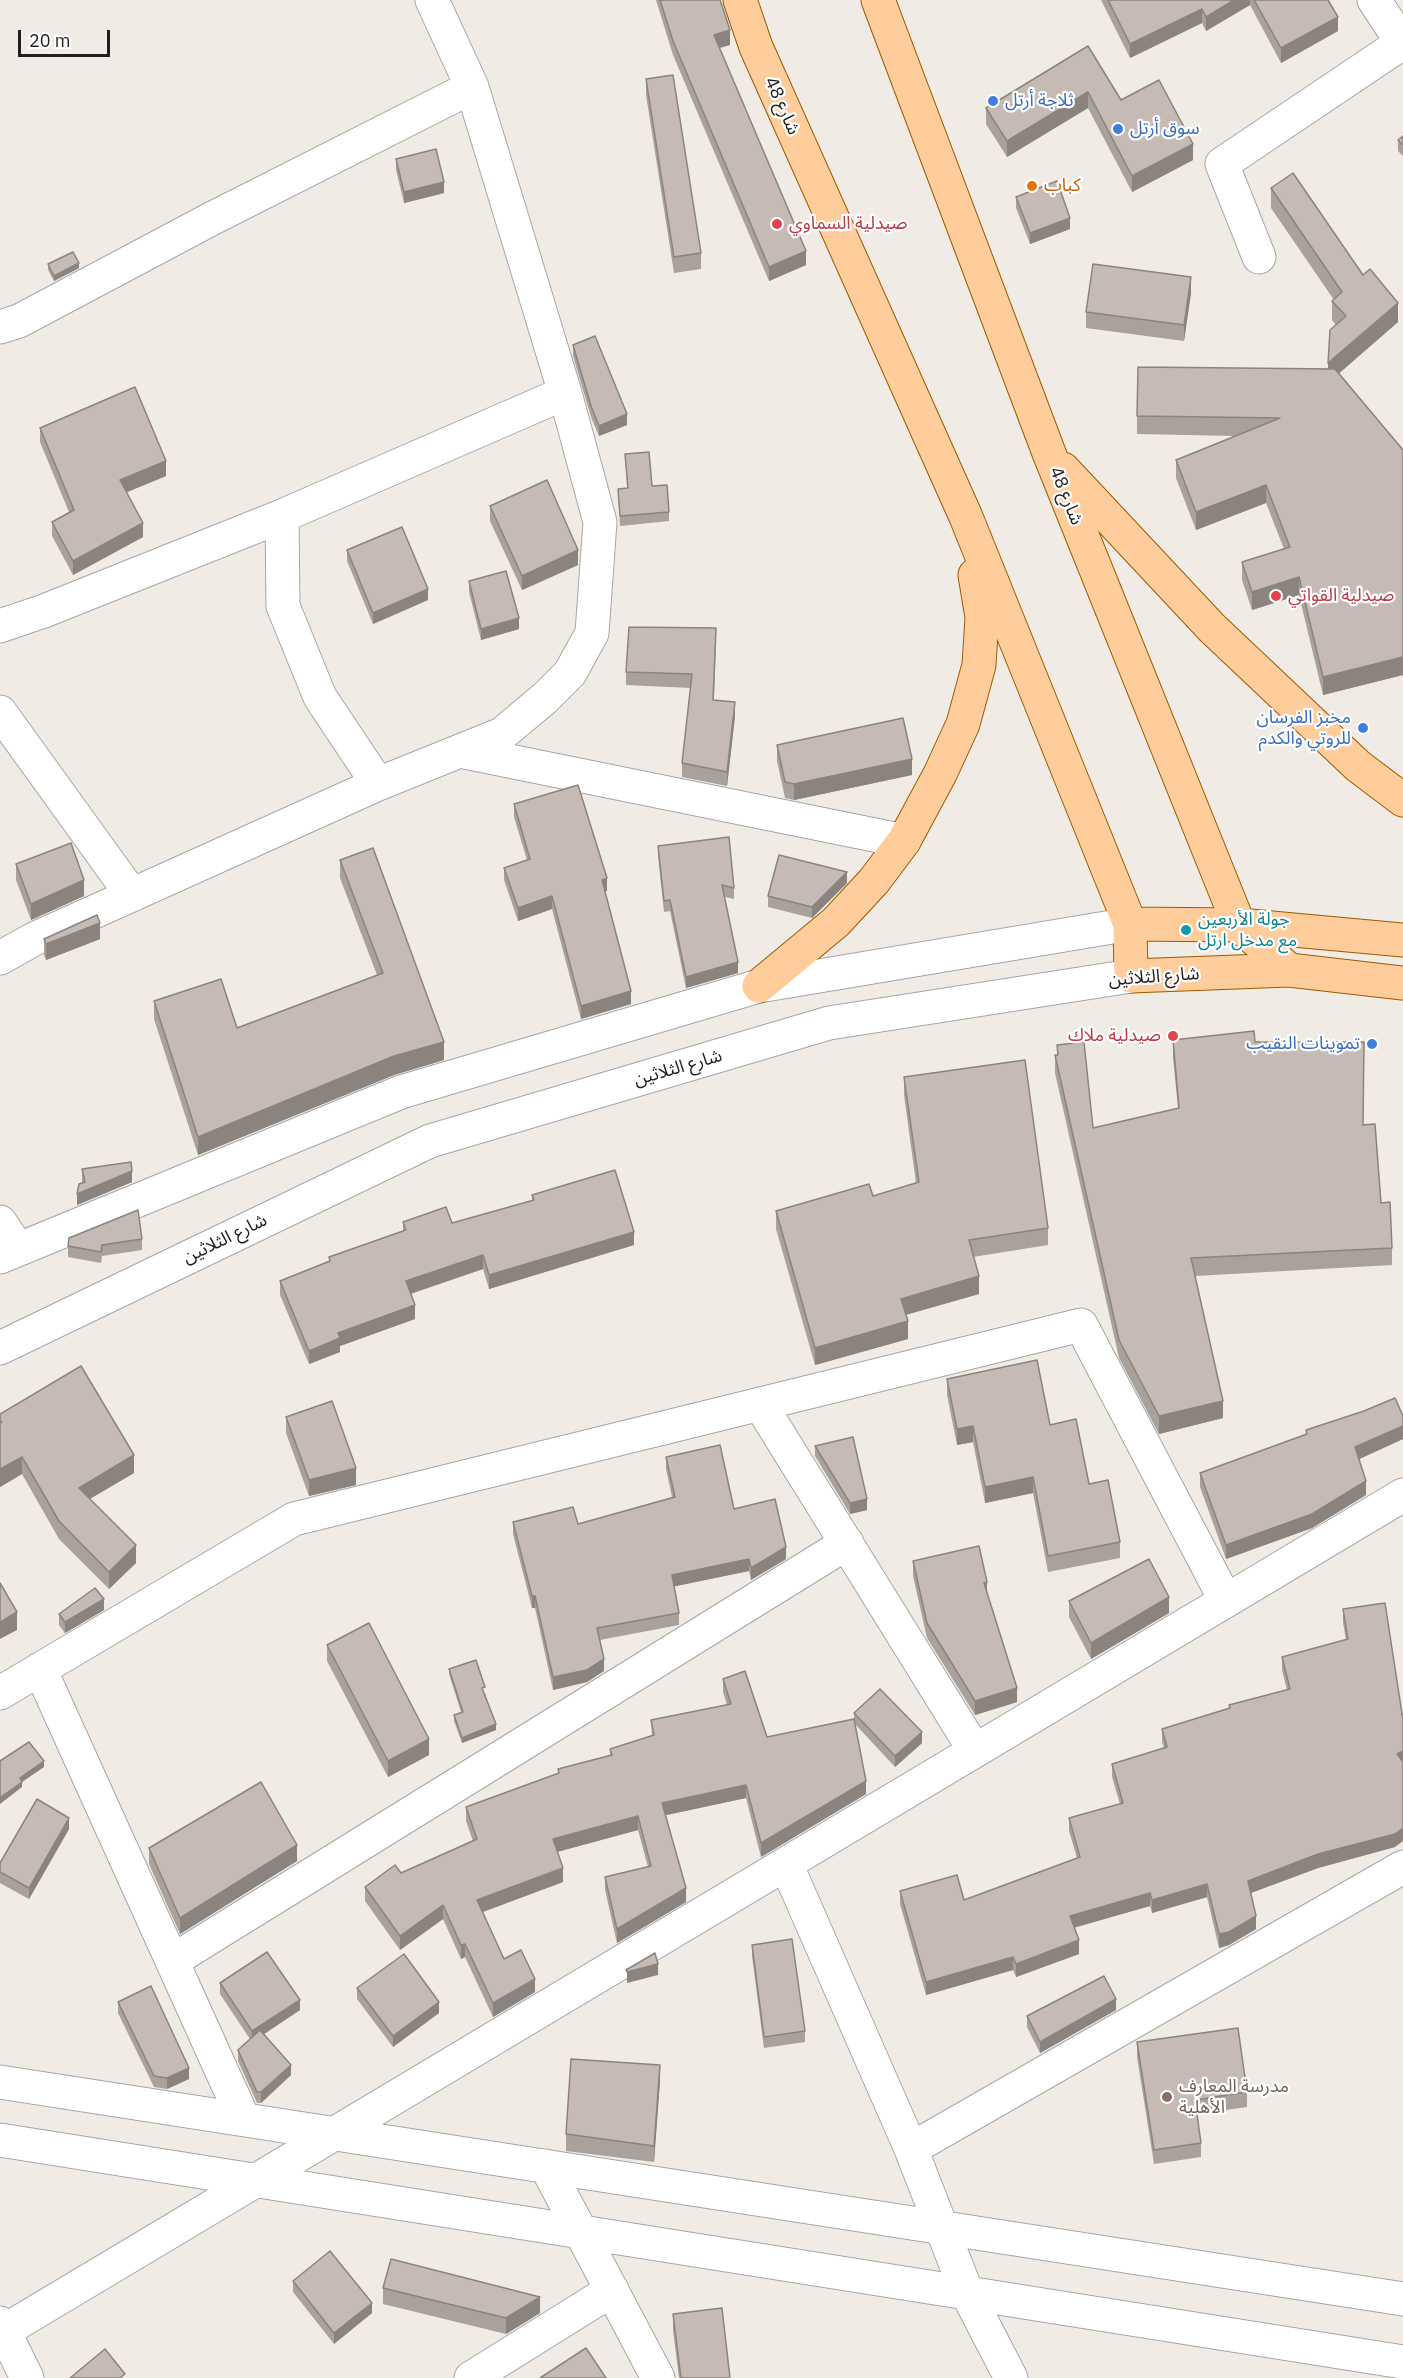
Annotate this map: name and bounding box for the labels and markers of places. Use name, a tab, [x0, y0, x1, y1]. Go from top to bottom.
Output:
place label: ثلاجة أرتل	[1005, 90, 1074, 112]
marker: ثلاجة أرتل	[986, 94, 1000, 108]
place label: سوق أرتل	[1130, 118, 1200, 140]
marker: سوق أرتل	[1111, 122, 1125, 136]
place label: كباب	[1044, 175, 1081, 197]
marker: كباب	[1025, 179, 1039, 193]
place label: صيدلية السماوي	[789, 213, 908, 235]
marker: صيدلية السماوي	[770, 217, 784, 231]
place label: صيدلية القواتي	[1288, 585, 1394, 607]
marker: صيدلية القواتي	[1269, 589, 1283, 603]
place label: مخبز الفرسان للروتي والكدم	[1256, 707, 1351, 750]
marker: مخبز الفرسان للروتي والكدم	[1356, 721, 1370, 735]
place label: جولة الأربعين مع مدخل ارتل	[1198, 909, 1297, 952]
marker: جولة الأربعين مع مدخل ارتل	[1179, 923, 1193, 937]
place label: صيدلية ملاك	[1068, 1025, 1161, 1047]
marker: صيدلية ملاك	[1166, 1029, 1180, 1043]
place label: تموينات النقيب	[1246, 1033, 1360, 1055]
marker: تموينات النقيب	[1365, 1037, 1379, 1051]
place label: مدرسة المعارف الأهلية	[1179, 2076, 1289, 2118]
marker: مدرسة المعارف الأهلية	[1160, 2090, 1174, 2104]

